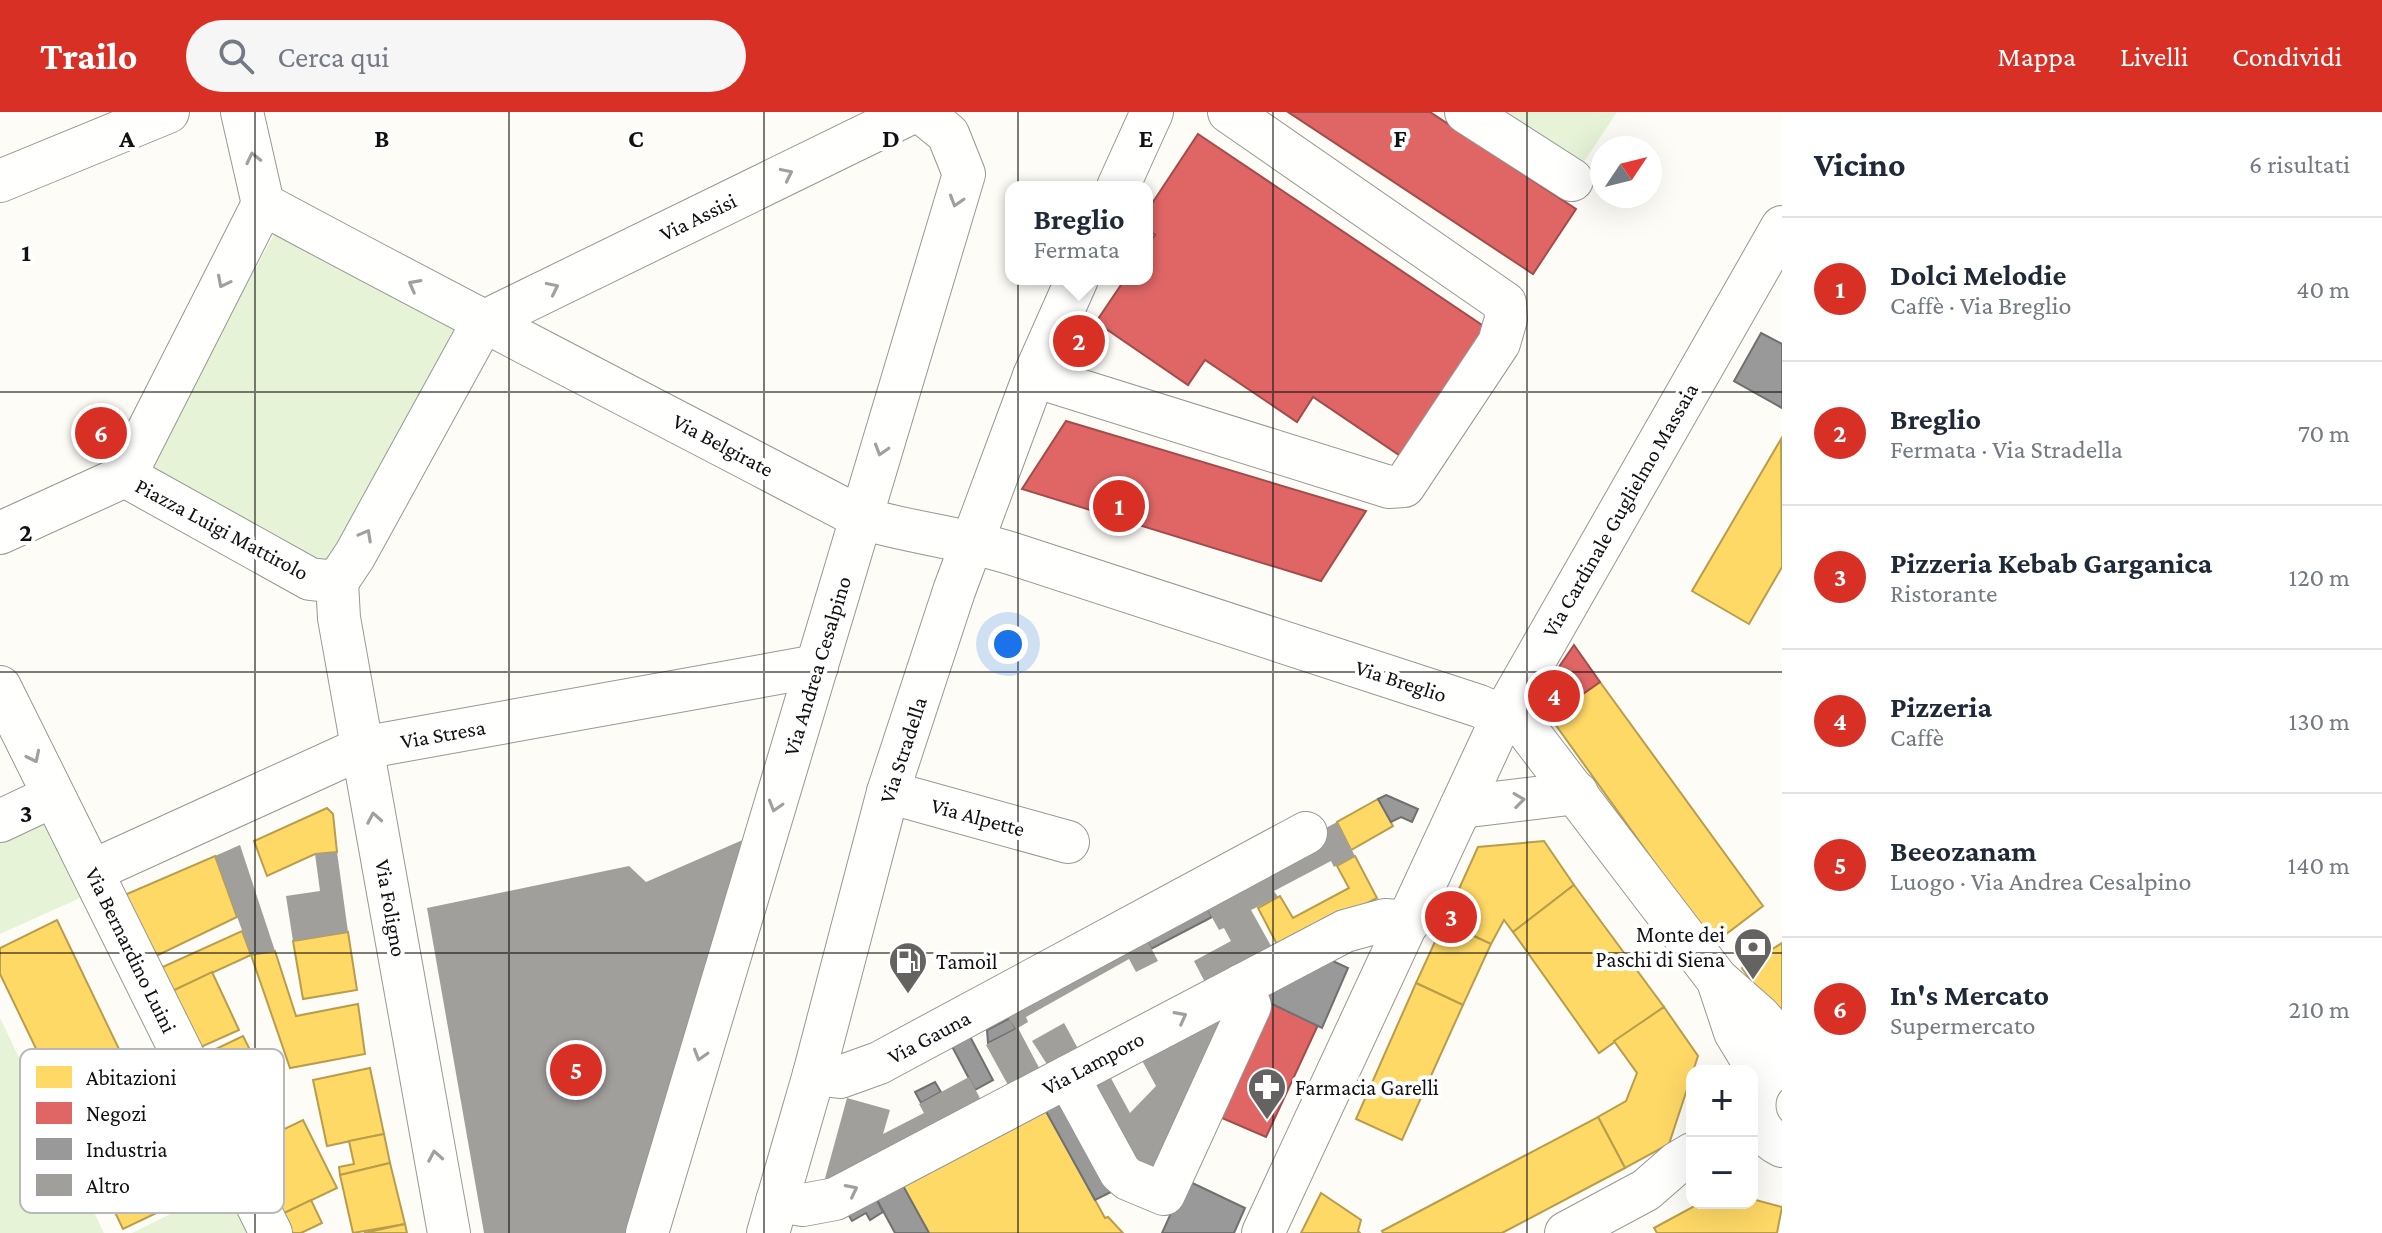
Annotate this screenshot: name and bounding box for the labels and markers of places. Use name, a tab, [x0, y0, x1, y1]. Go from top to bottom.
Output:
pin: 2	[1053, 311, 1105, 371]
pin: 6	[75, 403, 127, 463]
pin: 1	[1093, 476, 1145, 536]
pin: 4	[1528, 666, 1580, 726]
pin: 3	[1425, 887, 1477, 947]
place label: Monte dei Paschi di Siena	[1596, 922, 1725, 972]
bank icon: Monte dei Paschi di Siena	[1732, 926, 1774, 981]
fuel station icon: Tamoil	[887, 940, 929, 995]
place label: Tamoil	[936, 949, 998, 974]
pin: 5	[550, 1040, 602, 1100]
pharmacy icon: Farmacia Garelli	[1246, 1066, 1288, 1121]
place label: Farmacia Garelli	[1295, 1075, 1439, 1100]

